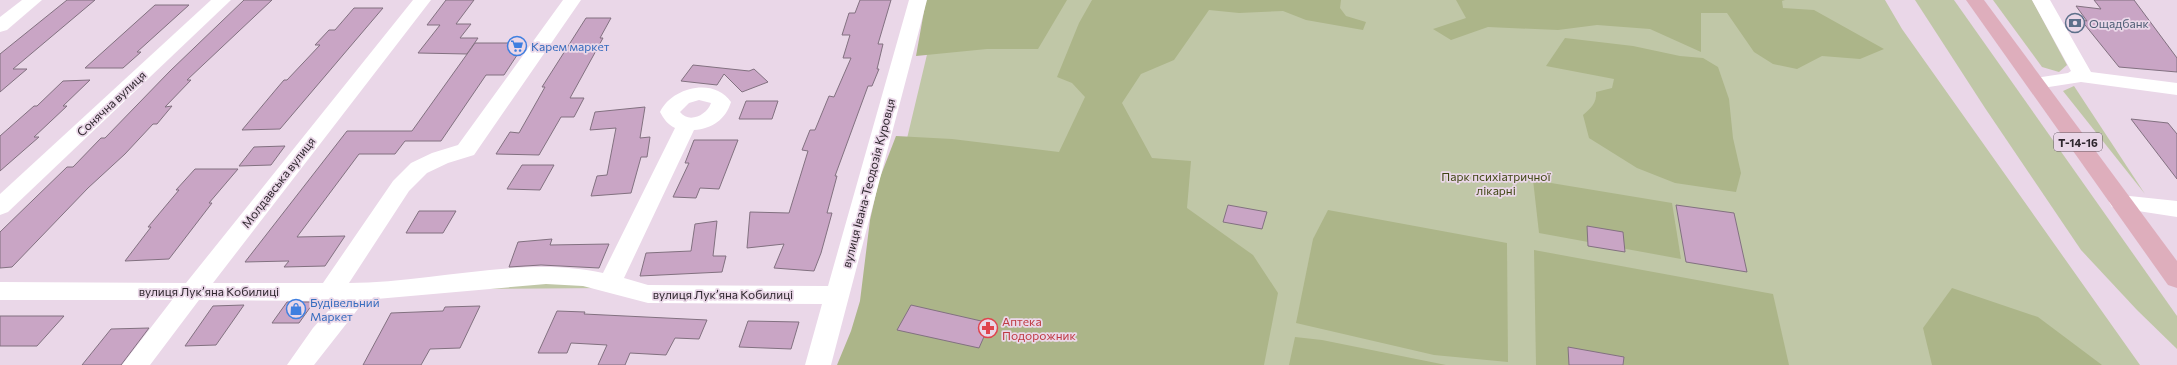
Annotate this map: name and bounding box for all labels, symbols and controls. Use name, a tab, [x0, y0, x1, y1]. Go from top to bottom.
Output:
bank icon: Ощадбанк	[2064, 12, 2086, 34]
place label: Ощадбанк	[2089, 16, 2150, 30]
supermarket icon: Карем маркет	[506, 35, 528, 57]
place label: Карем маркет	[531, 39, 610, 53]
street label: Сонячна вулиця	[73, 67, 149, 139]
street label: вулиця Івана-Теодозія Куровця	[839, 97, 897, 269]
road number: Т-14-16	[2054, 133, 2102, 151]
street label: Молдавська вулиця	[238, 134, 318, 230]
park label: Парк психіатричної лікарні	[1441, 169, 1552, 197]
street label: вулиця Лукʼяна Кобилиці	[139, 284, 279, 298]
street label: вулиця Лукʼяна Кобилиці	[653, 287, 793, 301]
place label: Будівельний Маркет	[310, 295, 380, 323]
shop icon: Будівельний Маркет	[285, 298, 307, 320]
place label: Аптека Подорожник	[1002, 314, 1076, 342]
pharmacy icon: Аптека Подорожник	[977, 317, 999, 339]

